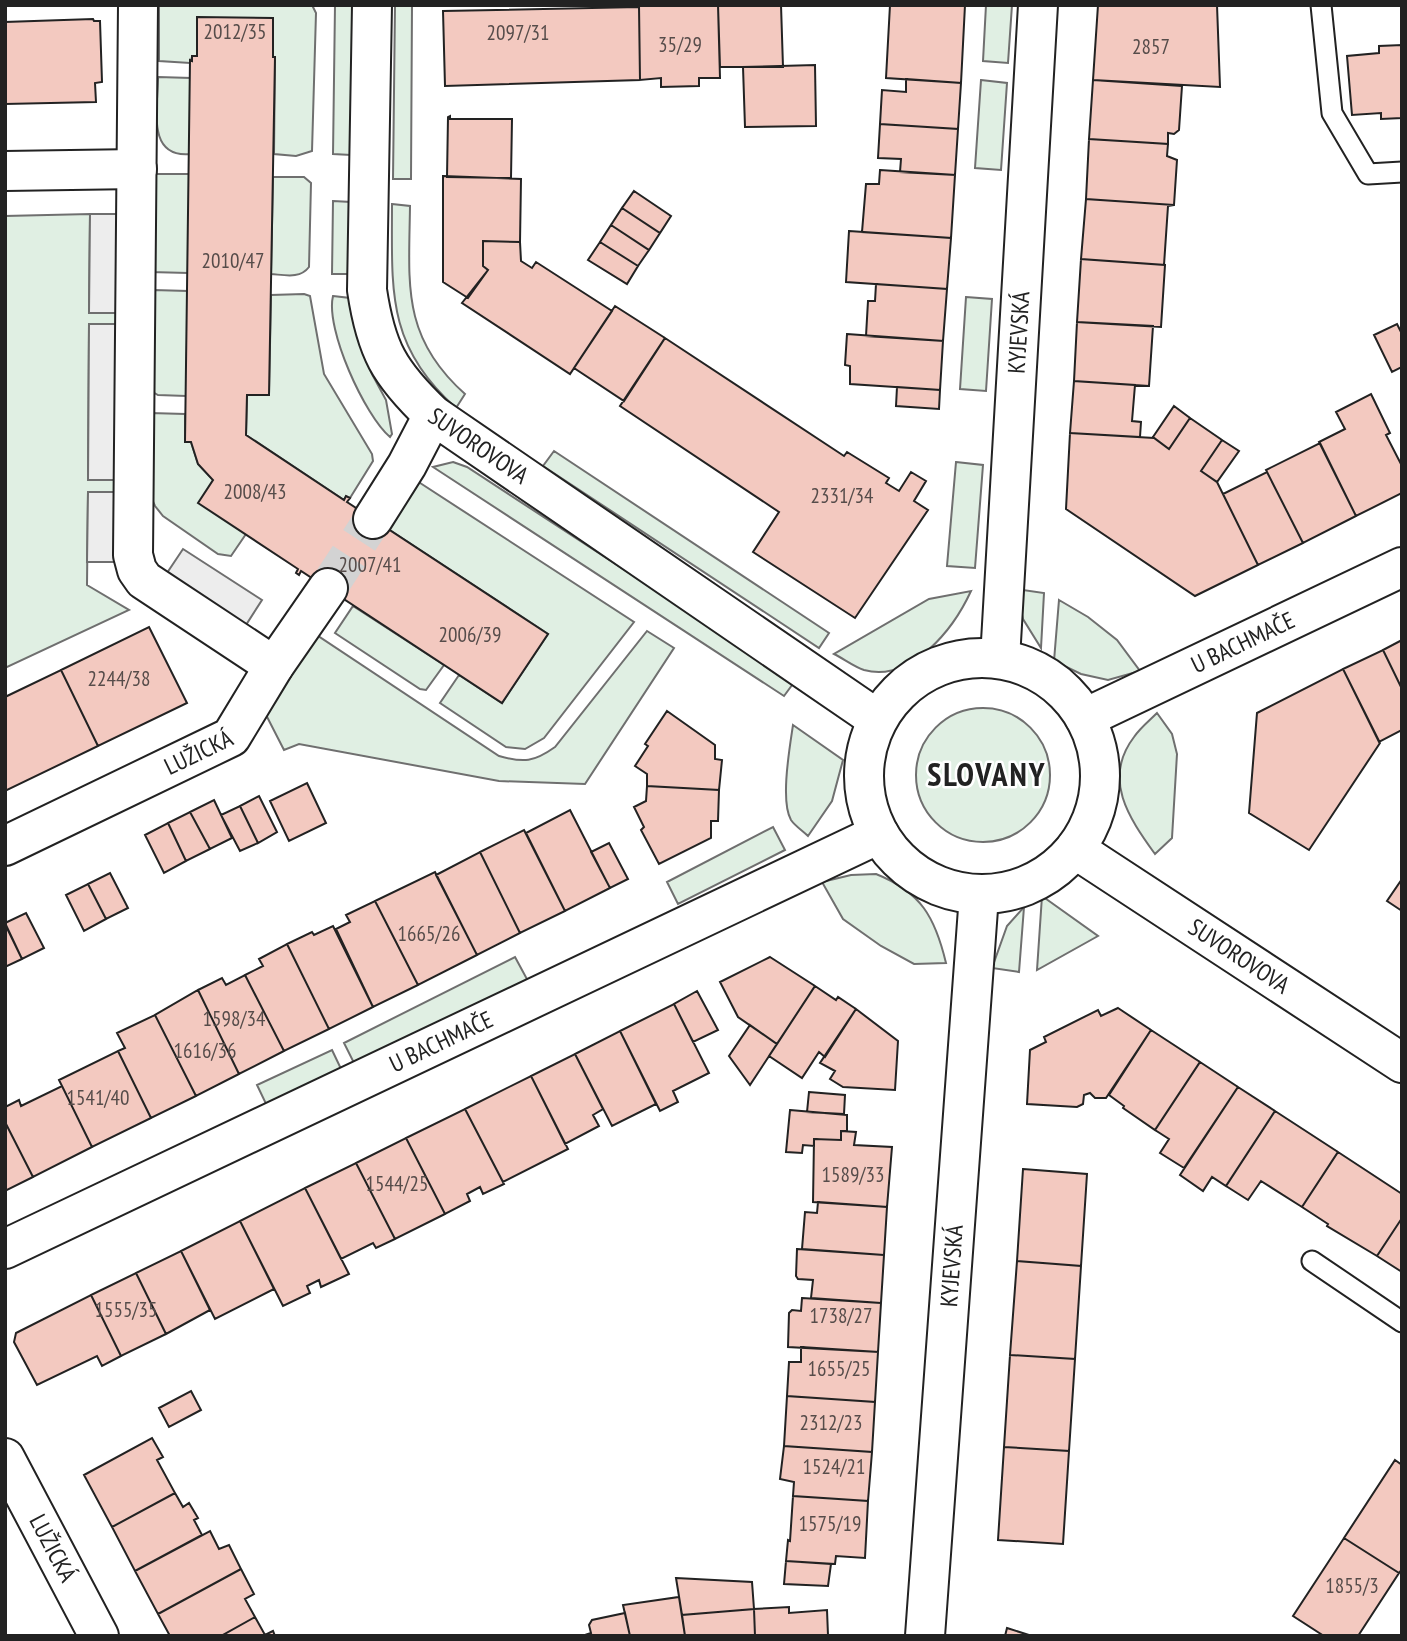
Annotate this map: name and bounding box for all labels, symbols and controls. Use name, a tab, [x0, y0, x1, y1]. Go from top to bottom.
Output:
house number: 2012/35	[204, 18, 266, 45]
house number: 2097/31	[487, 19, 549, 46]
house number: 35/29	[658, 31, 702, 58]
house number: 2857	[1132, 33, 1170, 60]
house number: 2010/47	[202, 247, 264, 274]
street label: KYJEVSKÁ	[1001, 290, 1036, 375]
street label: SUVOROVOVA	[422, 400, 535, 491]
house number: 2008/43	[224, 478, 286, 505]
house number: 2331/34	[811, 482, 874, 509]
house number: 2007/41	[339, 551, 401, 578]
street label: U BACHMAČE	[1186, 604, 1300, 680]
house number: 2006/39	[439, 621, 501, 648]
house number: 2244/38	[88, 665, 150, 692]
street label: LUŽICKÁ	[159, 722, 238, 782]
district label: SLOVANY	[927, 753, 1047, 795]
street label: SUVOROVOVA	[1183, 912, 1296, 1001]
house number: 1665/26	[398, 920, 460, 947]
street label: U BACHMAČE	[384, 1004, 498, 1079]
house number: 1598/34	[203, 1005, 266, 1032]
house number: 1616/36	[174, 1037, 236, 1064]
house number: 1541/40	[67, 1084, 129, 1111]
house number: 1589/33	[822, 1161, 884, 1188]
house number: 1544/25	[366, 1170, 428, 1197]
street label: KYJEVSKÁ	[933, 1223, 970, 1308]
house number: 1555/35	[95, 1296, 157, 1323]
house number: 1738/27	[810, 1302, 872, 1329]
house number: 1655/25	[808, 1355, 870, 1382]
house number: 2312/23	[800, 1409, 862, 1436]
house number: 1524/21	[803, 1453, 865, 1480]
street label: LUŽICKÁ	[22, 1509, 84, 1588]
house number: 1575/19	[799, 1510, 861, 1537]
house number: 1855/3	[1325, 1572, 1379, 1599]

